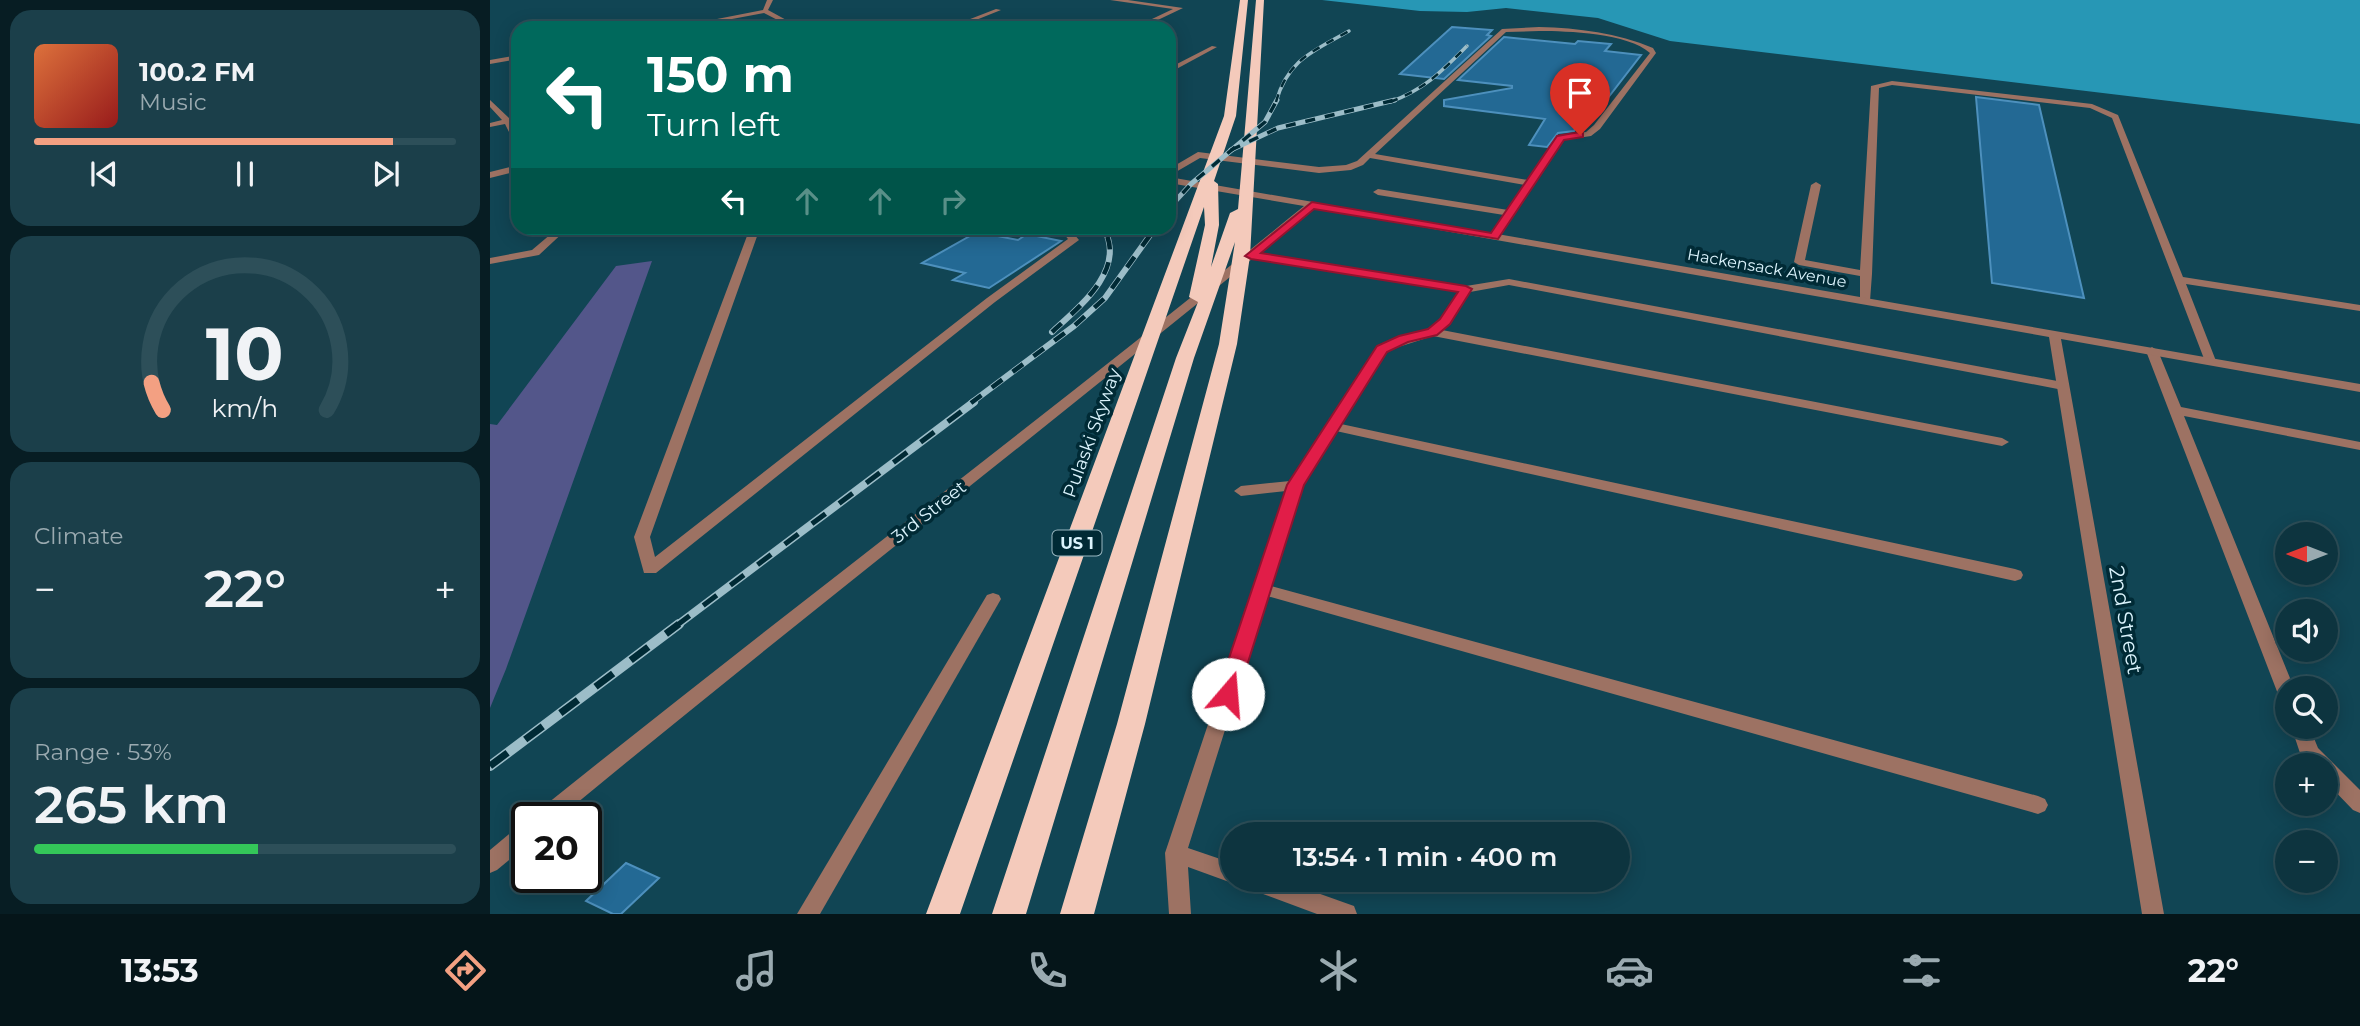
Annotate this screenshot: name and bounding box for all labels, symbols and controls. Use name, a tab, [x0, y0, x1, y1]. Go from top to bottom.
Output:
text: 150 m	[647, 45, 794, 104]
icon: left	[532, 49, 623, 140]
text: 100.2 FM	[139, 56, 255, 88]
pin	[1550, 63, 1610, 135]
icon: arrive	[1561, 74, 1599, 112]
text: Music	[139, 88, 207, 116]
text: Turn left	[647, 105, 781, 144]
icon: previous	[85, 155, 123, 193]
icon: pause	[226, 155, 264, 193]
icon: next	[367, 155, 405, 193]
icon: left	[715, 182, 753, 220]
icon: ahead	[788, 182, 826, 220]
icon: ahead	[861, 182, 899, 220]
icon: right	[934, 182, 972, 220]
street label: Hackensack Avenue	[1686, 245, 1848, 291]
text: 10	[206, 310, 284, 398]
street label: Pulaski Skyway	[1058, 365, 1126, 501]
text: km/h	[212, 393, 278, 423]
street label: 3rd Street	[887, 476, 971, 548]
text: Climate	[34, 522, 123, 550]
north arrow	[2275, 522, 2338, 584]
map controls	[2275, 522, 2338, 893]
road number: US 1	[1052, 530, 1102, 556]
text: 22°	[204, 557, 286, 620]
street label: 2nd Street	[2104, 564, 2148, 676]
text: −	[34, 566, 56, 613]
text: +	[434, 566, 456, 613]
button: sound	[2275, 599, 2338, 662]
position arrow	[1191, 657, 1265, 731]
button: search	[2275, 676, 2338, 739]
text: Range · 53%	[34, 738, 172, 766]
button: +	[2275, 753, 2338, 816]
text: 265 km	[34, 773, 229, 836]
speed limit sign: 20	[511, 802, 602, 893]
button: −	[2275, 830, 2338, 893]
text: 13:54 · 1 min · 400 m	[1293, 841, 1557, 873]
icon: directions	[441, 946, 490, 995]
icon: music	[732, 946, 781, 995]
icon: phone	[1023, 946, 1072, 995]
icon: climate	[1314, 946, 1363, 995]
icon: car	[1605, 946, 1654, 995]
icon: filters	[1897, 946, 1946, 995]
text: 13:53	[121, 951, 199, 990]
text: 22°	[2188, 951, 2239, 990]

